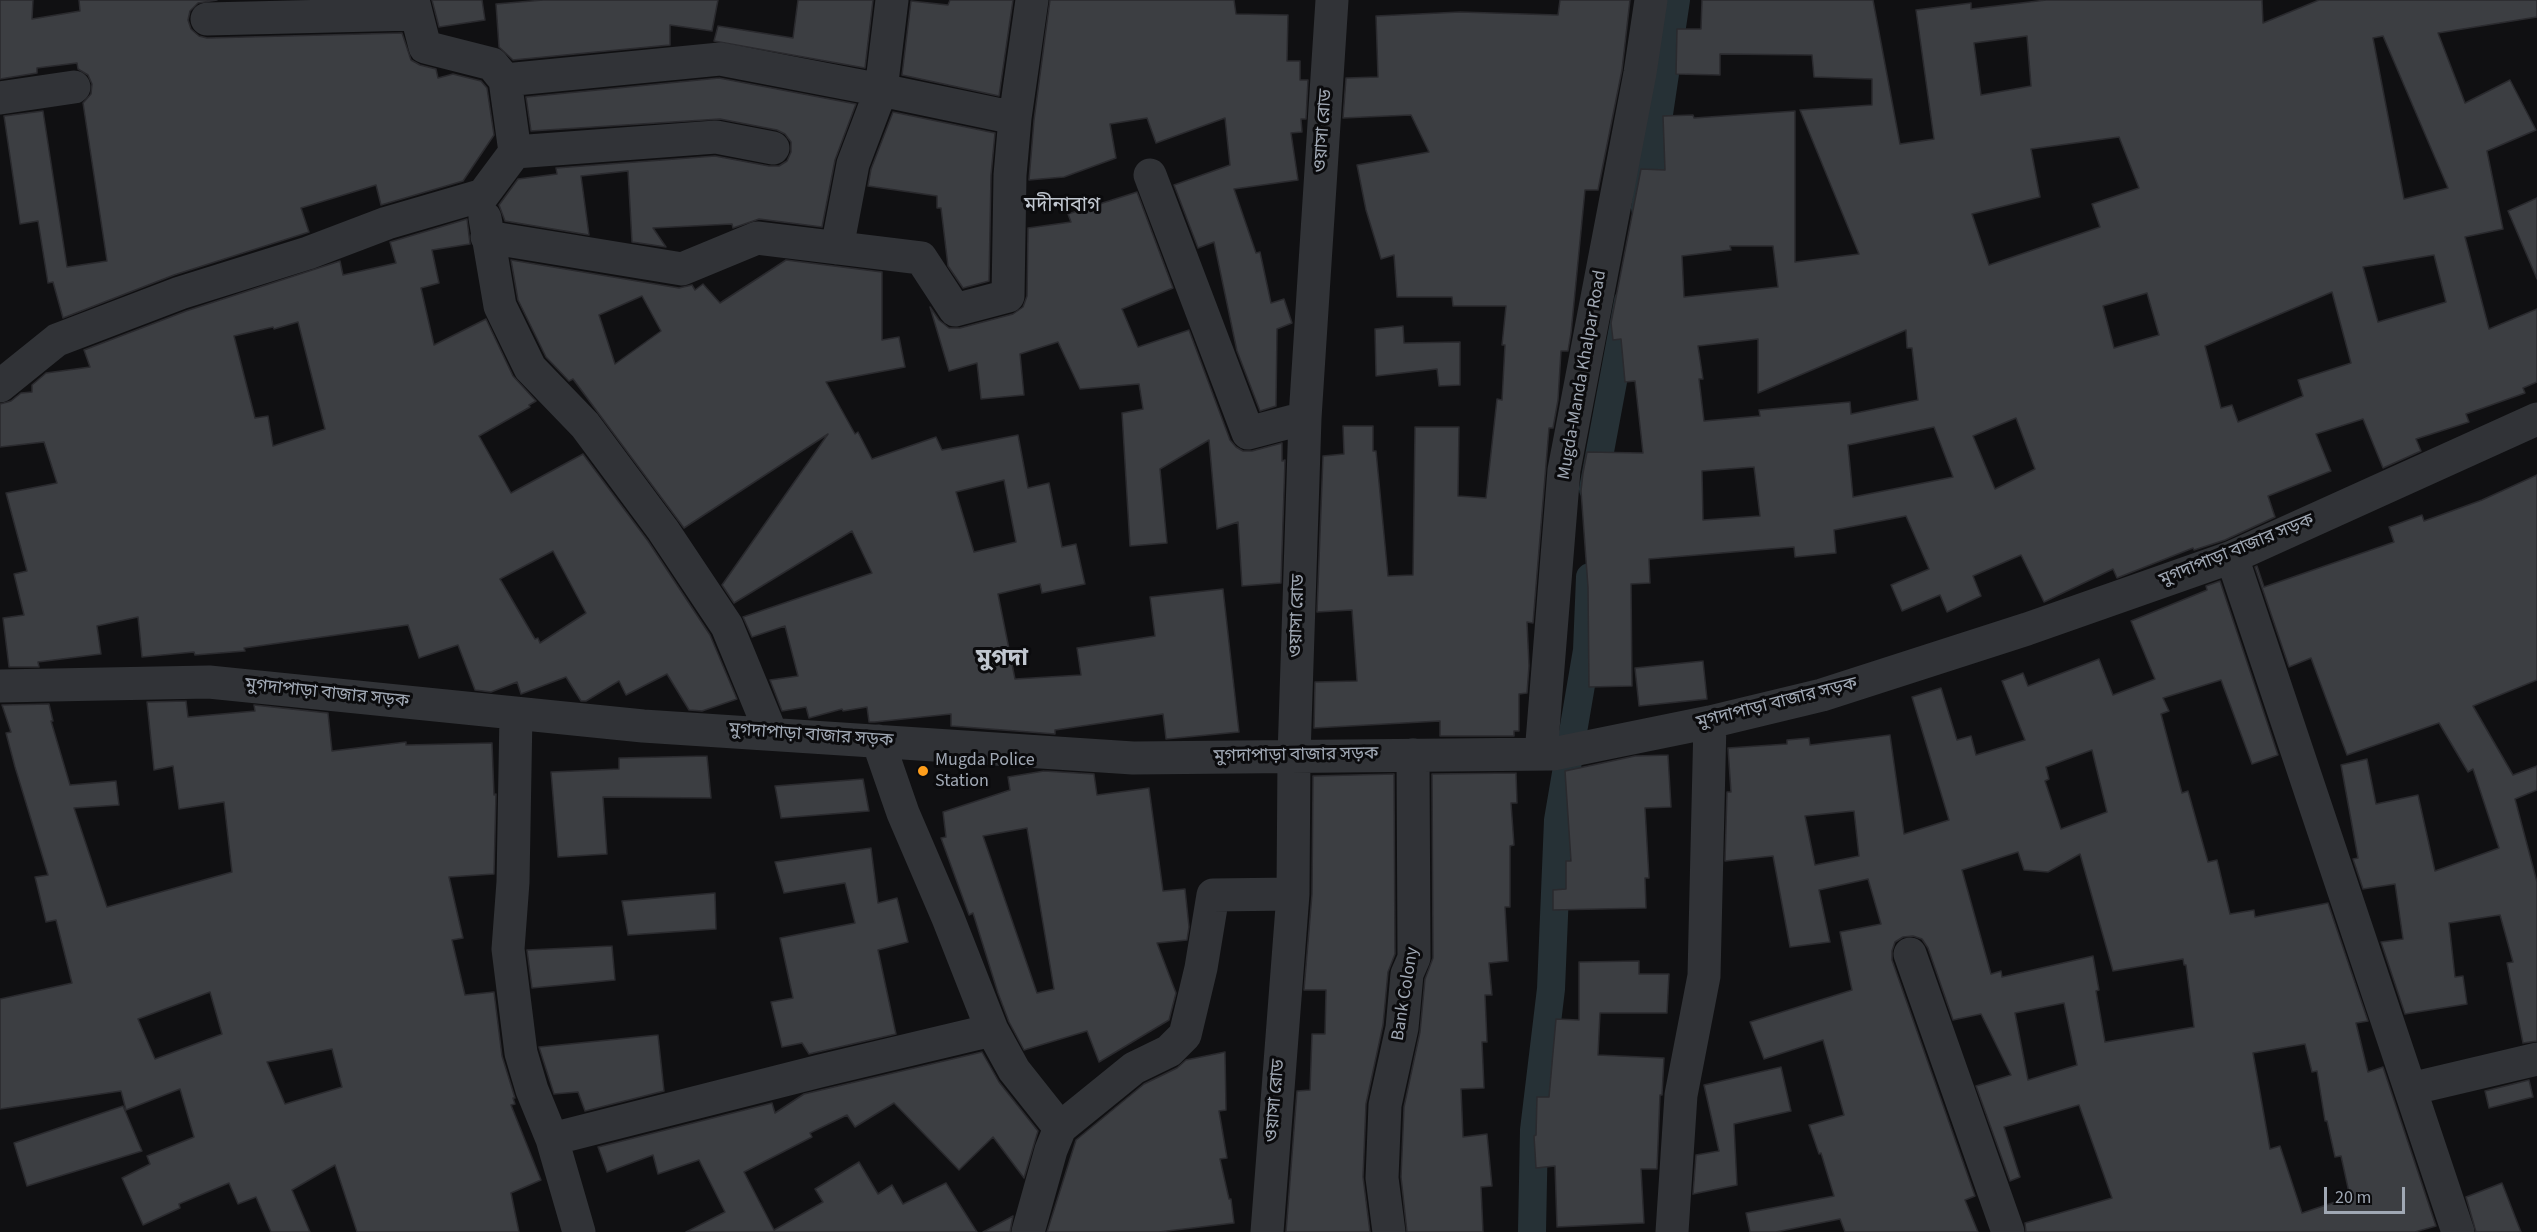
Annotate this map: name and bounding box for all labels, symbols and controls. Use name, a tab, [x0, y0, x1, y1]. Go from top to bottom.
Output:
street label: ওয়াসা রোড	[1310, 88, 1338, 174]
district label: মদীনাবাগ	[1024, 195, 1100, 219]
street label: Mugda-Manda Khalpar Road	[1554, 269, 1612, 481]
street label: মুগদাপাড়া বাজার সড়ক	[2156, 510, 2318, 592]
street label: ওয়াসা রোড	[1286, 574, 1310, 658]
district label: মুগদা	[976, 646, 1028, 674]
street label: মুগদাপাড়া বাজার সড়ক	[1694, 674, 1860, 734]
street label: মুগদাপাড়া বাজার সড়ক	[244, 675, 410, 713]
street label: মুগদাপাড়া বাজার সড়ক	[728, 719, 894, 753]
street label: মুগদাপাড়া বাজার সড়ক	[1213, 744, 1379, 768]
place label: Mugda Police Station	[935, 750, 1035, 792]
marker: Mugda Police Station	[916, 764, 930, 778]
street label: Bank Colony	[1388, 946, 1424, 1042]
street label: ওয়াসা রোড	[1262, 1058, 1290, 1144]
scale bar	[2327, 1175, 2408, 1213]
text: 20 m	[2335, 1185, 2371, 1210]

